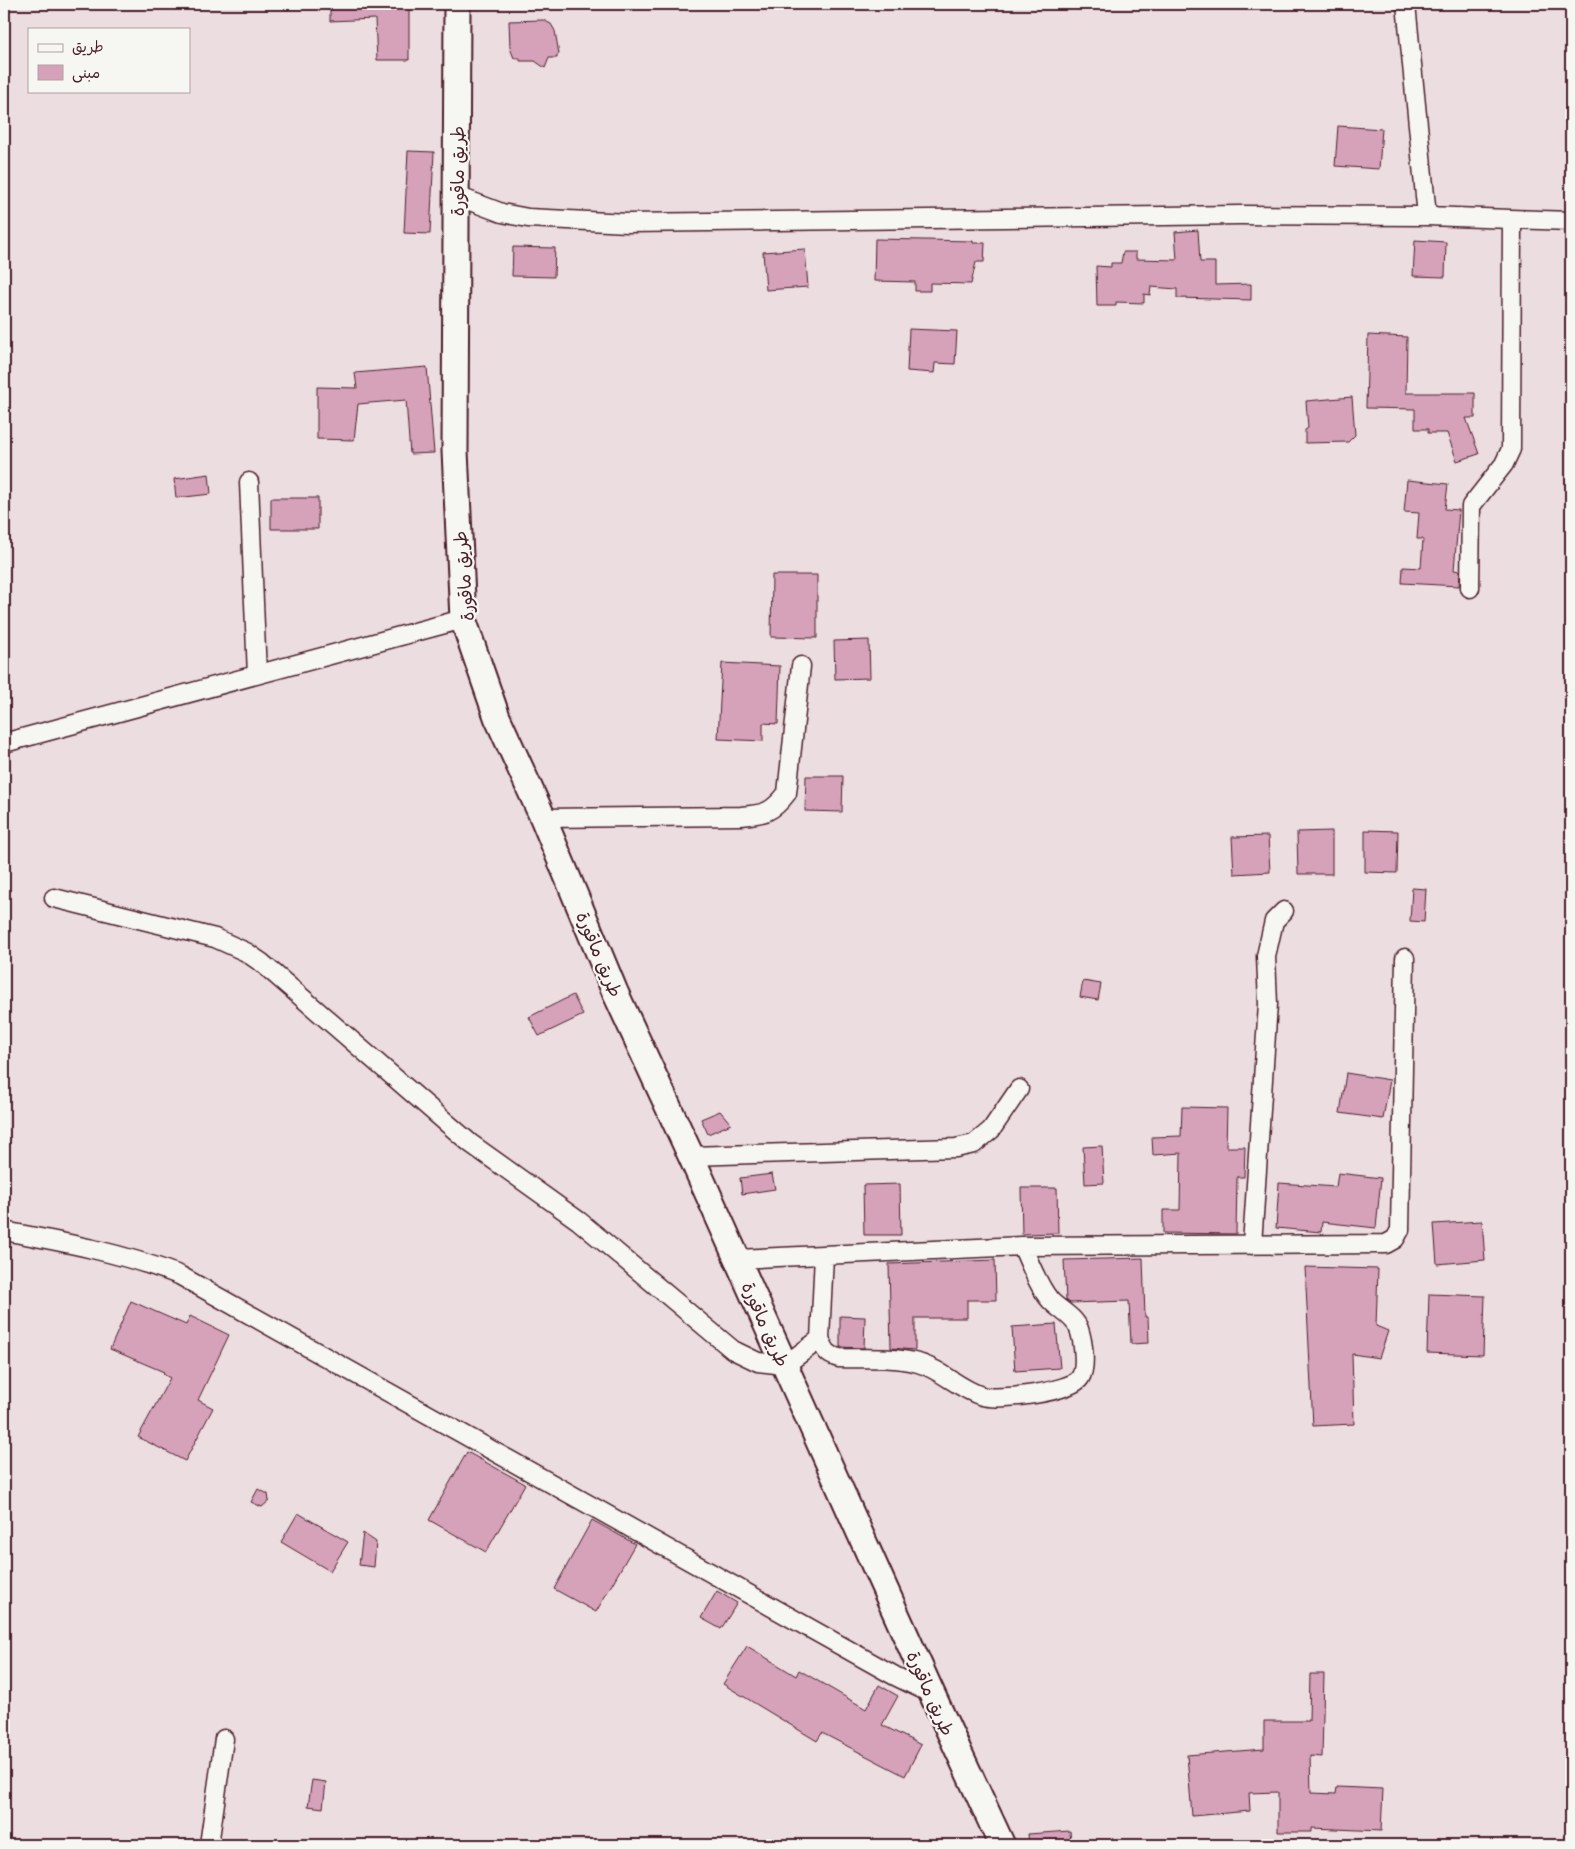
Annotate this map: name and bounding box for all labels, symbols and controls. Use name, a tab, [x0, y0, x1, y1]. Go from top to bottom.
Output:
legend	[28, 28, 190, 92]
text: طريق	[72, 36, 104, 56]
text: مبنى	[72, 62, 100, 83]
street label: طريق ماقورة	[445, 126, 469, 216]
street label: طريق ماقورة	[447, 530, 479, 622]
street label: طريق ماقورة	[571, 908, 629, 1000]
street label: طريق ماقورة	[737, 1278, 795, 1370]
street label: طريق ماقورة	[902, 1647, 960, 1739]

